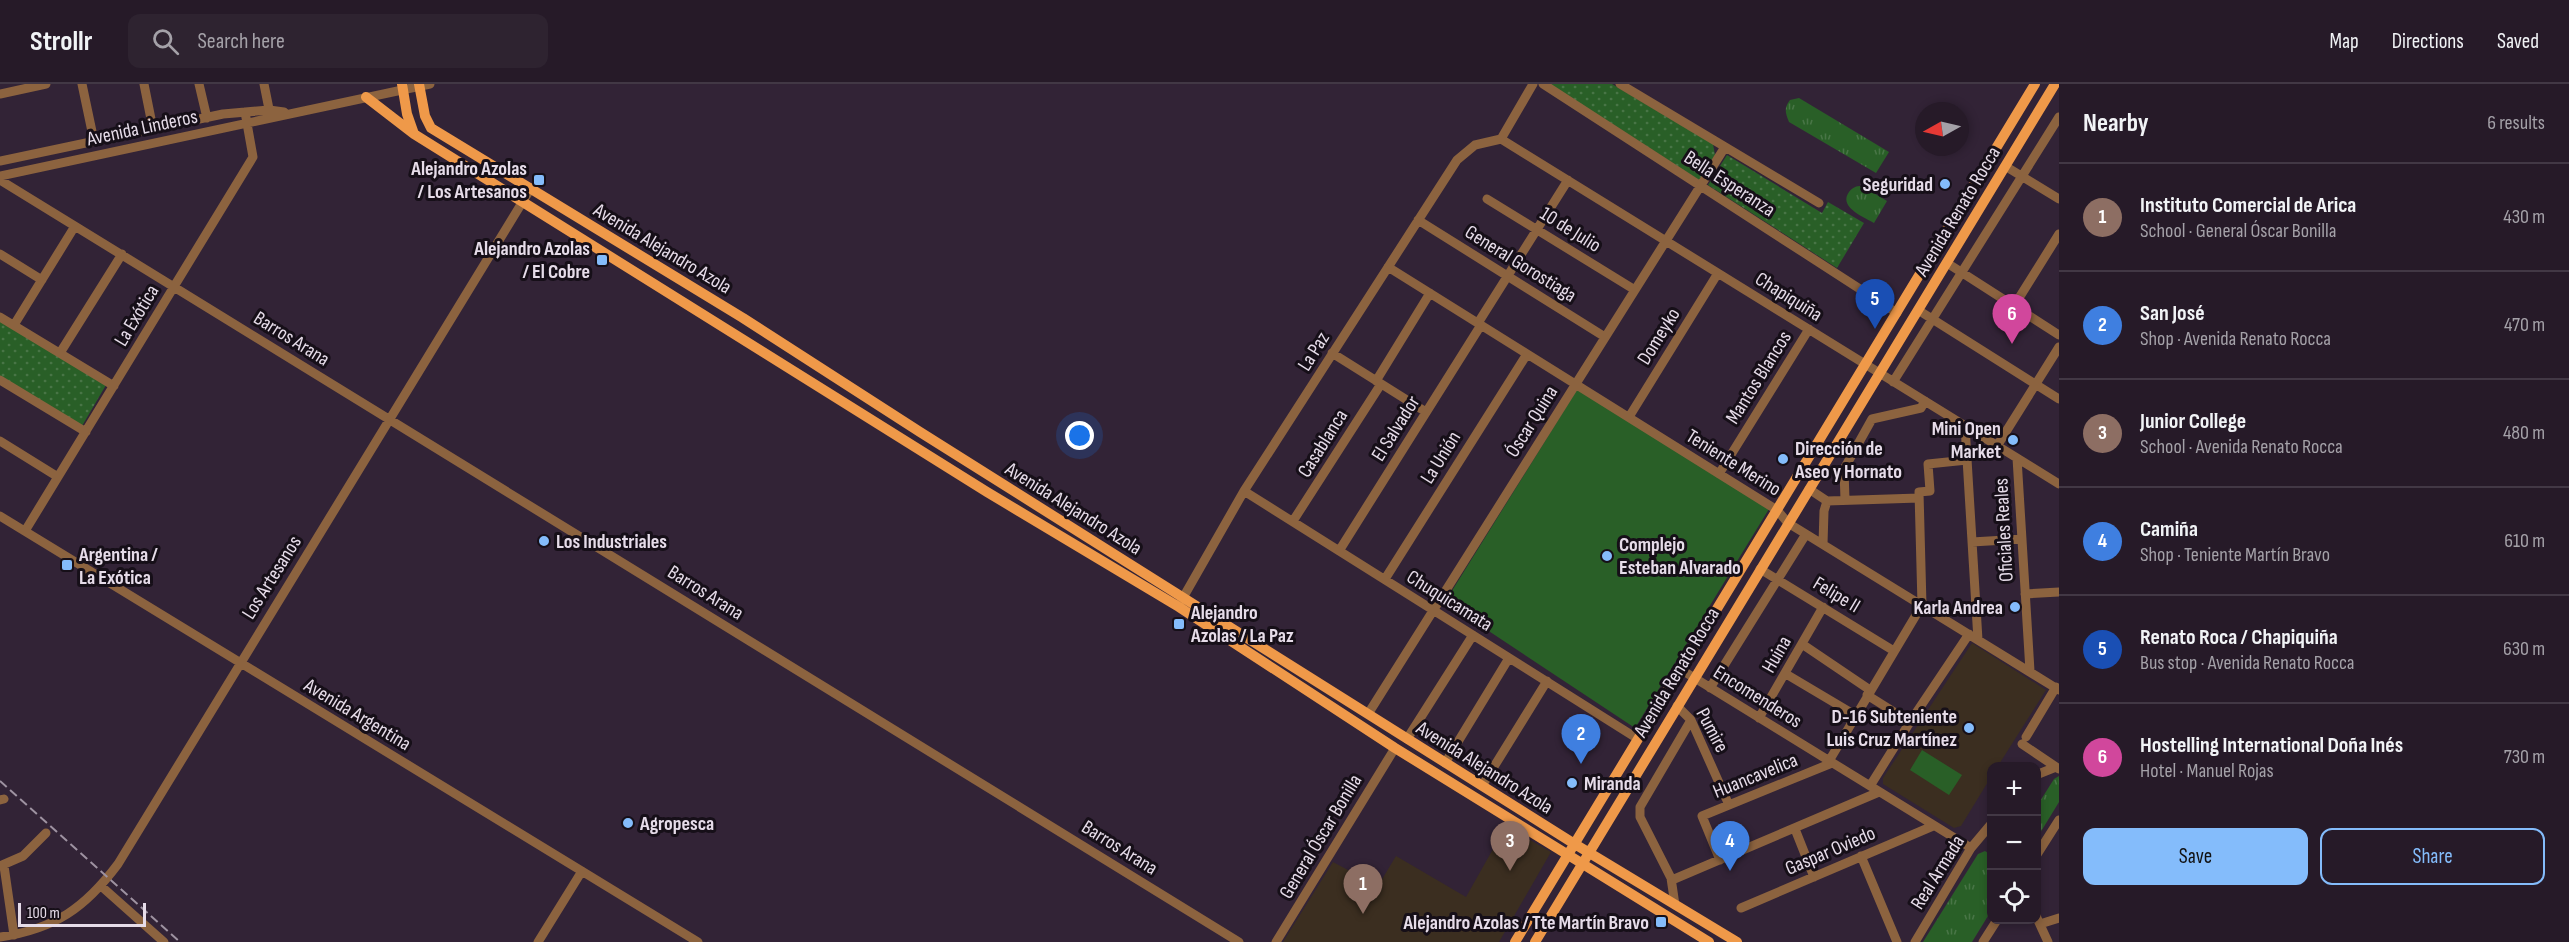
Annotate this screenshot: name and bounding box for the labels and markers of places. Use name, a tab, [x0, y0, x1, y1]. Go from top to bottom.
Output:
place label: Alejandro Azolas / Los Artesanos	[410, 157, 527, 204]
marker: Alejandro Azolas / Los Artesanos	[532, 173, 546, 187]
place label: Seguridad	[1862, 173, 1933, 197]
marker: Seguridad	[1938, 177, 1952, 191]
place label: Alejandro Azolas / El Cobre	[473, 237, 590, 284]
marker: Alejandro Azolas / El Cobre	[595, 253, 609, 267]
pin: 5	[1856, 280, 1894, 329]
pin: 6	[1992, 294, 2032, 344]
place label: Mini Open Market	[1932, 417, 2001, 464]
marker: Mini Open Market	[2006, 433, 2020, 447]
place label: Dirección de Aseo y Hornato	[1794, 437, 1902, 484]
marker: Dirección de Aseo y Hornato	[1776, 452, 1790, 466]
place label: Los Industriales	[556, 530, 667, 554]
place label: Complejo Esteban Alvarado	[1619, 533, 1741, 580]
marker: Los Industriales	[537, 534, 551, 548]
place label: Argentina / La Exótica	[78, 543, 158, 590]
marker: Complejo Esteban Alvarado	[1600, 549, 1614, 563]
marker: Argentina / La Exótica	[60, 558, 74, 572]
place label: Karla Andrea	[1914, 596, 2003, 620]
marker: Karla Andrea	[2008, 600, 2022, 614]
place label: Alejandro Azolas / La Paz	[1190, 601, 1294, 648]
marker: Alejandro Azolas / La Paz	[1172, 617, 1186, 631]
place label: D-16 Subteniente Luis Cruz Martínez	[1827, 705, 1957, 752]
pin: 2	[1562, 714, 1600, 764]
marker: D-16 Subteniente Luis Cruz Martínez	[1962, 721, 1976, 735]
place label: Miranda	[1584, 772, 1641, 796]
marker: Miranda	[1565, 776, 1579, 790]
place label: Agropesca	[639, 812, 714, 836]
marker: Agropesca	[621, 816, 635, 830]
pin: 3	[1490, 822, 1530, 871]
pin: 4	[1710, 822, 1750, 871]
pin: 1	[1344, 864, 1382, 914]
place label: Alejandro Azolas / Tte Martín Bravo	[1402, 911, 1649, 935]
marker: Alejandro Azolas / Tte Martín Bravo	[1654, 915, 1668, 929]

